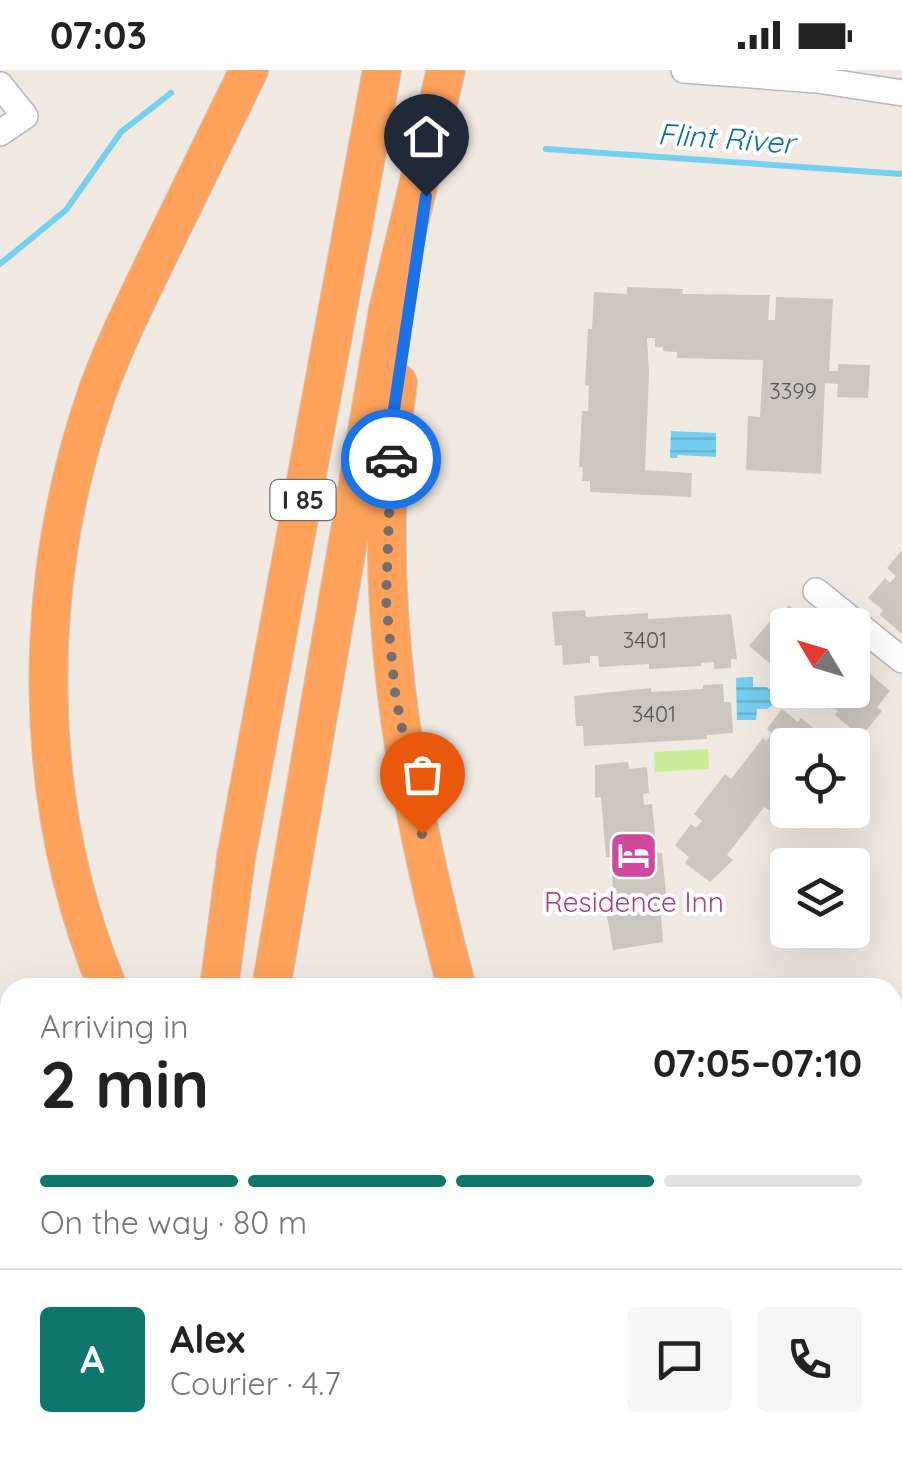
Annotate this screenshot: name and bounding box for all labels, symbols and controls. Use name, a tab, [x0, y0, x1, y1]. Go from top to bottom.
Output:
text: 07:03	[50, 11, 147, 59]
pin	[384, 94, 469, 197]
icon: home	[399, 109, 454, 164]
water label: Flint River	[657, 114, 799, 162]
house number: 3399	[769, 377, 817, 405]
courier	[341, 409, 441, 509]
icon: car	[364, 432, 419, 487]
road number: I 85	[270, 480, 336, 520]
north arrow	[770, 608, 870, 708]
map controls	[770, 608, 870, 948]
house number: 3401	[623, 626, 667, 654]
house number: 3401	[632, 700, 676, 728]
button: locate	[770, 728, 870, 828]
pin	[380, 732, 465, 835]
icon: bag	[395, 747, 450, 802]
hotel icon: Residence Inn	[608, 829, 660, 881]
button: layers	[770, 848, 870, 948]
place label: Residence Inn	[544, 884, 724, 919]
text: Arriving in	[40, 1006, 189, 1046]
text: 07:05–07:10	[653, 1039, 862, 1087]
text: 2 min	[40, 1043, 209, 1124]
text: On the way · 80 m	[40, 1202, 307, 1242]
button: chat	[627, 1307, 732, 1412]
button: phone	[757, 1307, 862, 1412]
text: Alex	[170, 1315, 245, 1363]
text: A	[80, 1335, 105, 1383]
text: Courier · 4.7	[170, 1363, 341, 1403]

